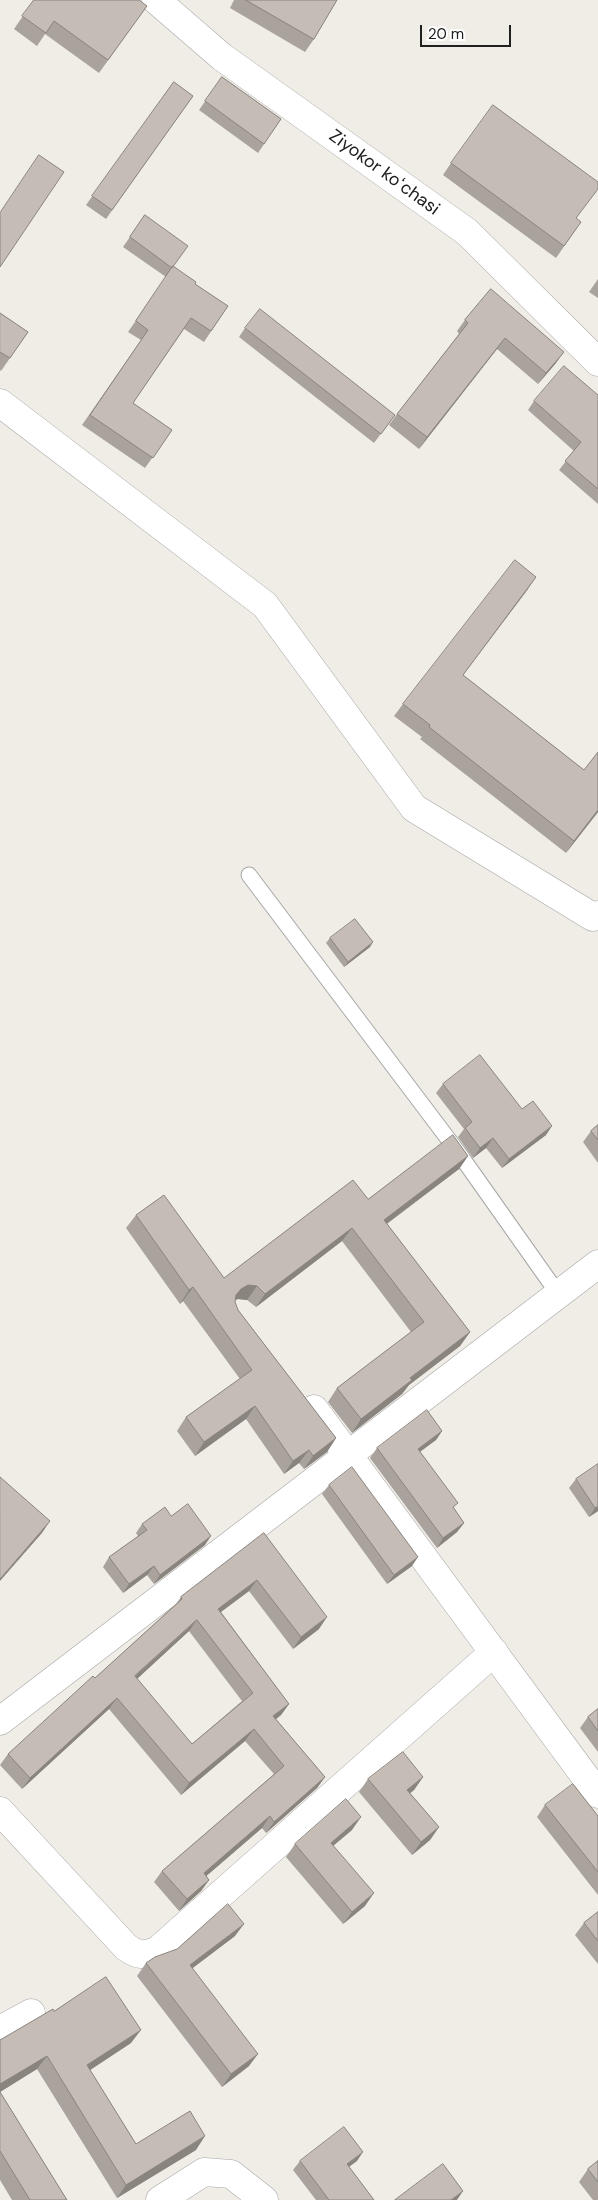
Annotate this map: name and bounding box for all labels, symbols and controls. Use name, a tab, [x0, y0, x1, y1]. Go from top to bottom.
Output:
scale bar	[423, 15, 514, 47]
text: 20 m	[428, 24, 464, 44]
street label: Ziyokor koʻchasi	[325, 126, 443, 220]

